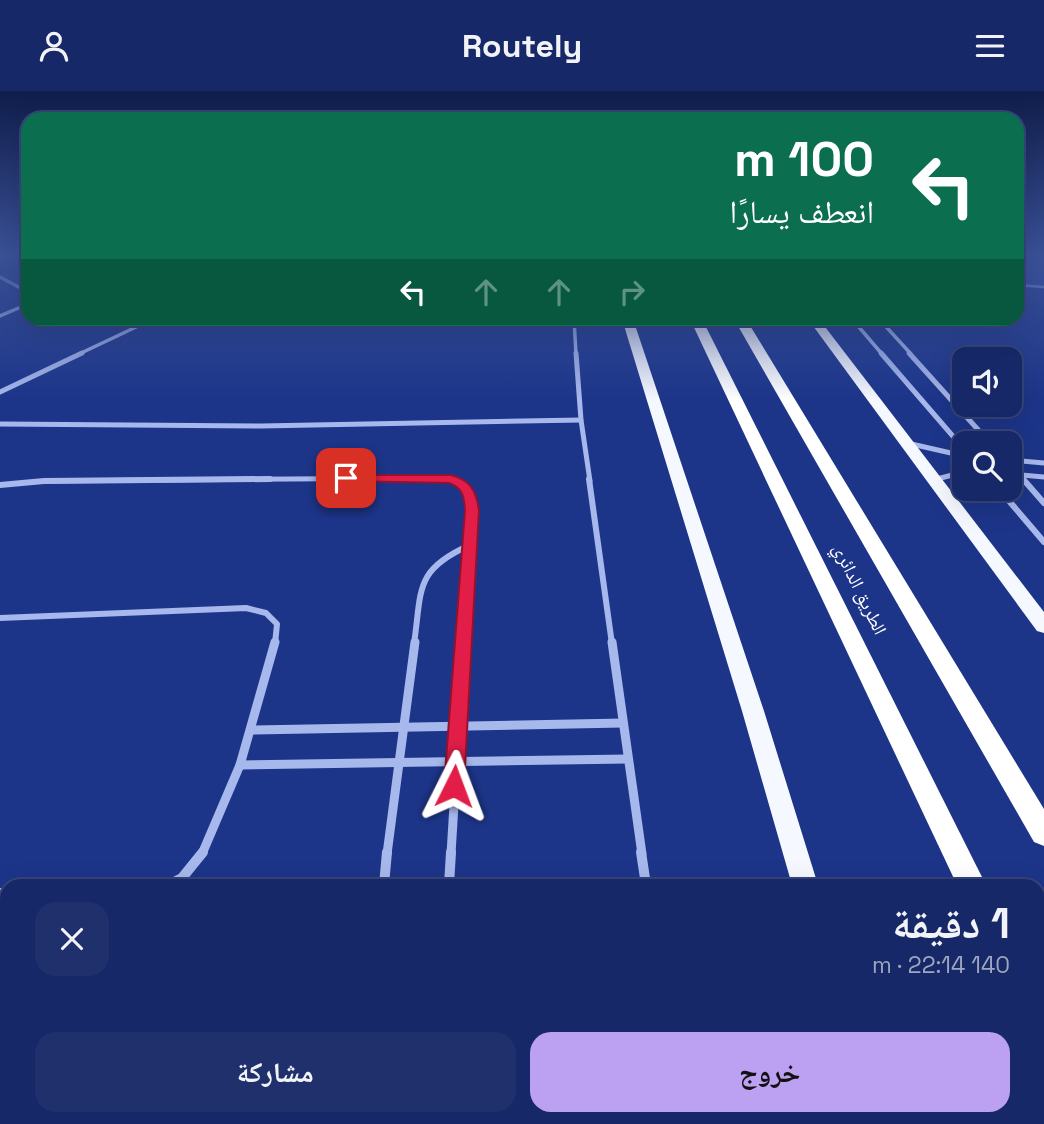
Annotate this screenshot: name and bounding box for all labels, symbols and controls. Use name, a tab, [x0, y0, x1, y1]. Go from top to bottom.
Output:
text: Routely	[462, 26, 582, 66]
icon: person	[35, 27, 73, 65]
icon: menu	[971, 27, 1009, 65]
text: 100 m	[734, 128, 874, 190]
icon: left	[898, 140, 989, 231]
text: انعطف يسارًا	[730, 192, 874, 232]
icon: left	[394, 273, 432, 311]
icon: ahead	[467, 273, 505, 311]
icon: ahead	[540, 273, 578, 311]
icon: right	[613, 273, 651, 311]
map controls	[952, 347, 1022, 501]
button: sound	[952, 347, 1022, 417]
button: search	[952, 431, 1022, 501]
pin	[316, 448, 376, 508]
icon: arrive	[327, 459, 365, 497]
street label: الطريق الدائري	[825, 539, 893, 640]
position arrow	[417, 749, 491, 823]
text: 1 دقيقة	[892, 897, 1010, 950]
button: close	[35, 902, 109, 976]
text: 140 m · 22:14	[872, 950, 1010, 980]
button: مشاركة	[35, 1032, 516, 1112]
button: خروج	[530, 1032, 1010, 1112]

